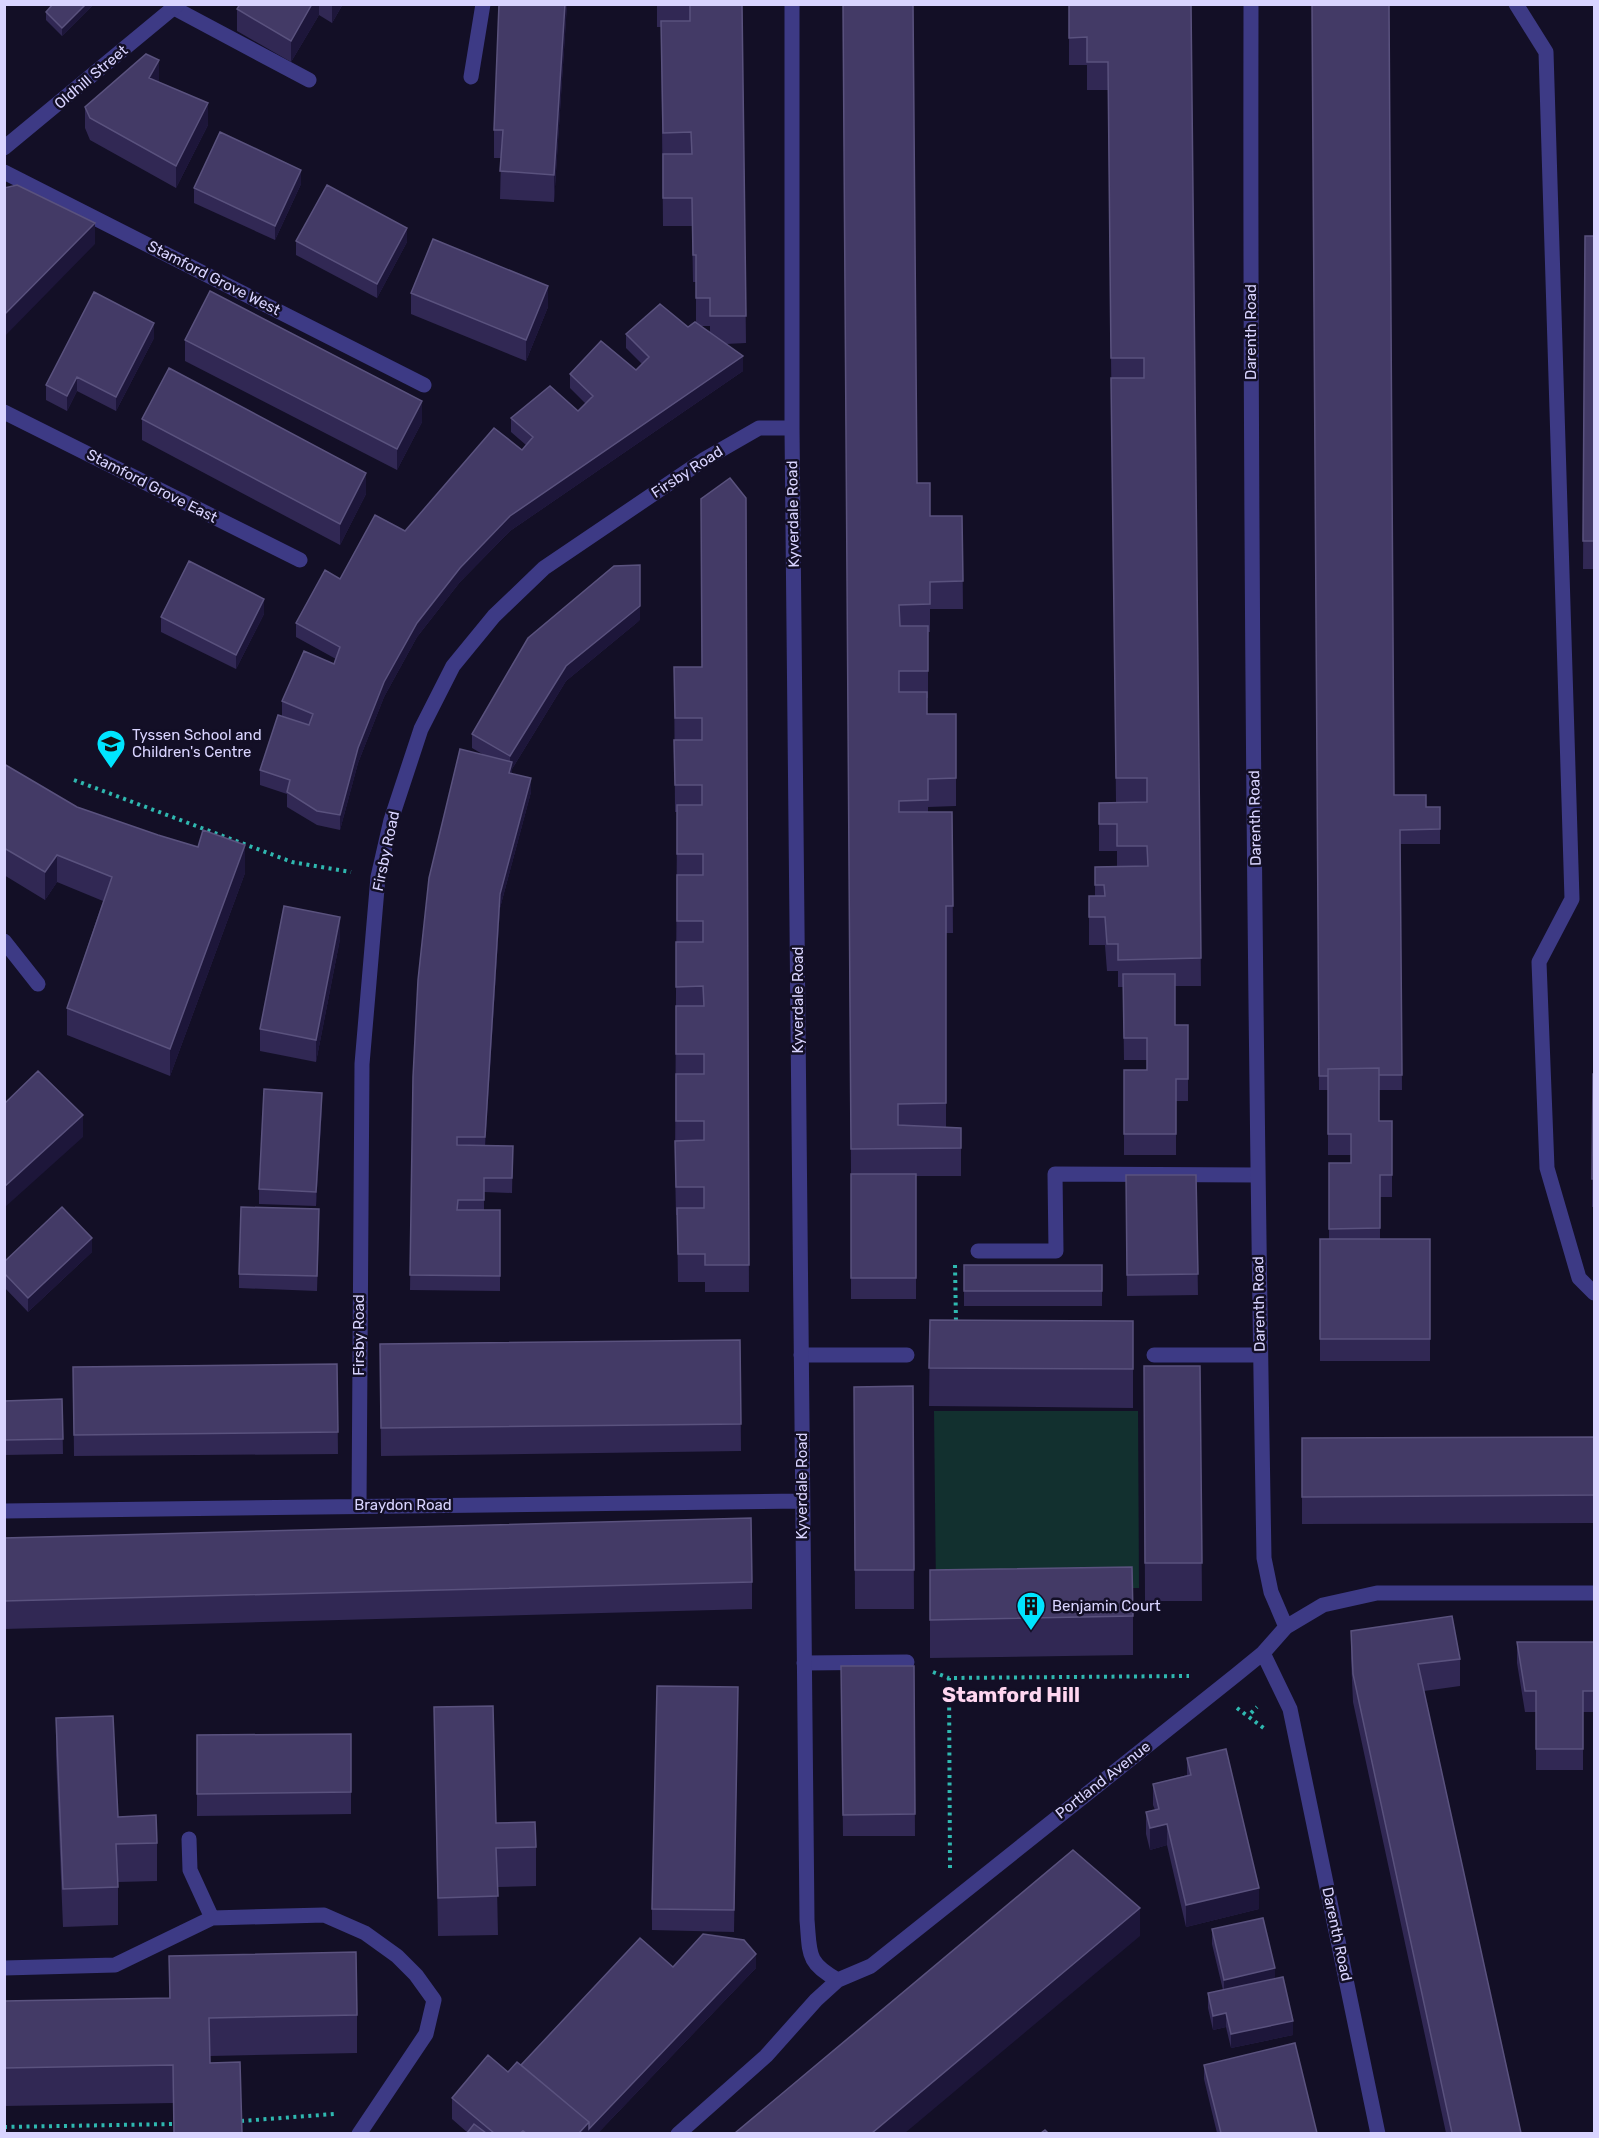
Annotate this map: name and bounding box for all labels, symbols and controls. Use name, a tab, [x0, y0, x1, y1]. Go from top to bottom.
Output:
street label: Oldhill Street	[51, 41, 131, 113]
street label: Stamford Grove West	[145, 237, 284, 319]
street label: Darenth Road	[1242, 284, 1260, 380]
street label: Firsby Road	[648, 442, 726, 502]
street label: Stamford Grove East	[84, 445, 220, 527]
street label: Kyverdale Road	[783, 460, 803, 568]
place label: Tyssen School and Children's Centre	[132, 726, 262, 761]
school or university icon: Tyssen School and Children's Centre	[95, 728, 127, 770]
street label: Darenth Road	[1245, 770, 1265, 866]
street label: Firsby Road	[369, 809, 403, 893]
street label: Kyverdale Road	[789, 947, 807, 1054]
street label: Darenth Road	[1249, 1256, 1269, 1352]
street label: Firsby Road	[350, 1294, 368, 1376]
street label: Kyverdale Road	[793, 1433, 811, 1540]
street label: Braydon Road	[354, 1496, 452, 1514]
building icon: Benjamin Court	[1015, 1590, 1047, 1632]
place label: Benjamin Court	[1052, 1597, 1161, 1615]
district label: Stamford Hill	[942, 1682, 1080, 1707]
street label: Portland Avenue	[1052, 1737, 1154, 1823]
street label: Darenth Road	[1318, 1885, 1356, 1983]

